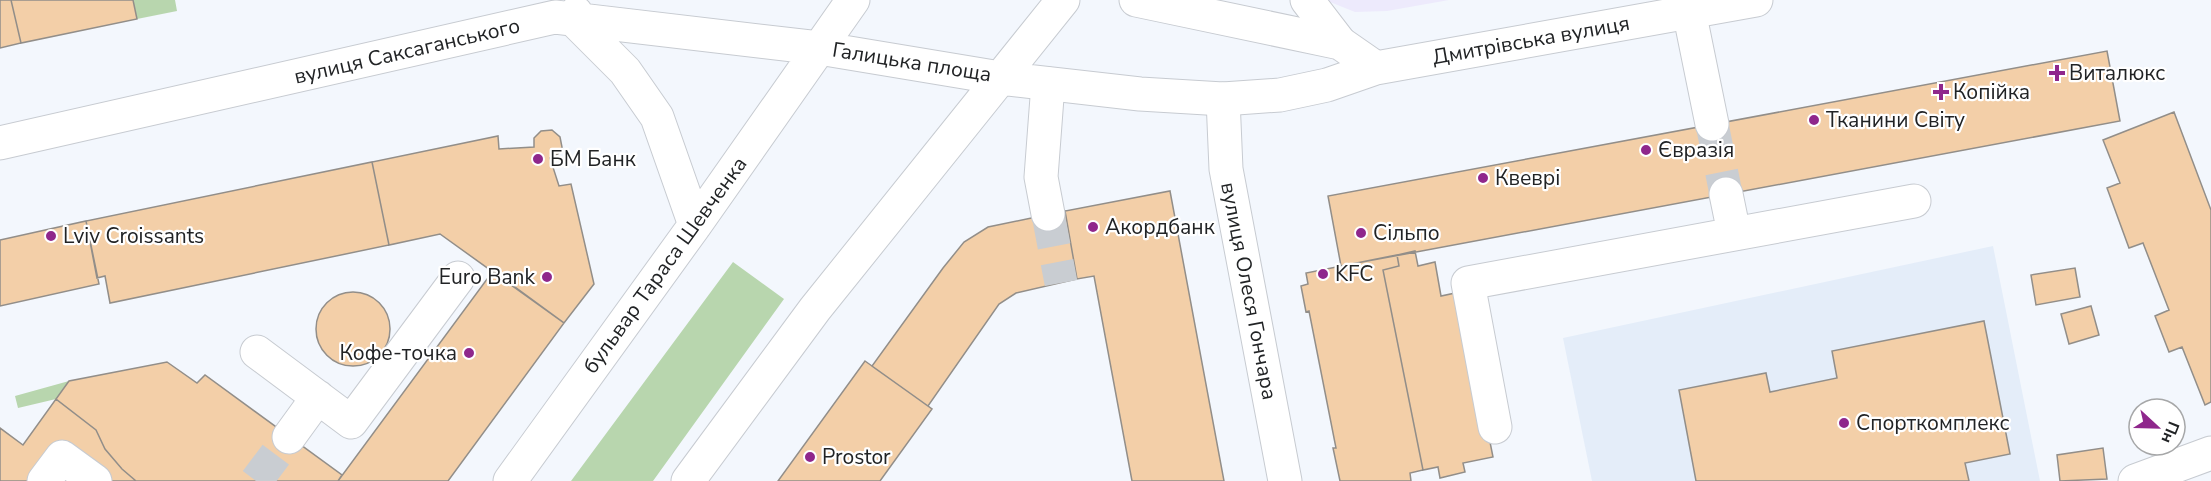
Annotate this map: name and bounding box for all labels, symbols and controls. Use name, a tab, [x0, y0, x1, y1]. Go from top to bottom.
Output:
street label: Дмитрівська вулиця	[1430, 9, 1632, 71]
street label: вулиця Саксаганського	[291, 11, 523, 91]
street label: Галицька площа	[831, 36, 993, 88]
place label: Виталюкс	[2069, 59, 2165, 87]
marker: Виталюкс	[2050, 66, 2064, 80]
place label: Копійка	[1953, 78, 2030, 106]
marker: Копійка	[1934, 85, 1948, 99]
place label: Тканини Світу	[1826, 106, 1965, 134]
marker: Тканини Світу	[1807, 113, 1821, 127]
place label: Євразія	[1658, 136, 1734, 164]
marker: Євразія	[1639, 143, 1653, 157]
place label: БМ Банк	[550, 145, 637, 173]
street label: бульвар Тараса Шевченка	[577, 151, 753, 379]
marker: БМ Банк	[531, 152, 545, 166]
place label: Квеврі	[1495, 164, 1560, 192]
marker: Квеврі	[1476, 171, 1490, 185]
street label: вулиця Олеся Гончара	[1214, 180, 1284, 402]
place label: Акордбанк	[1105, 213, 1216, 241]
place label: Сільпо	[1373, 219, 1440, 247]
marker: Акордбанк	[1086, 220, 1100, 234]
place label: Lviv Croissants	[63, 222, 204, 250]
marker: Сільпо	[1354, 226, 1368, 240]
marker: Lviv Croissants	[44, 229, 58, 243]
place label: KFC	[1335, 260, 1373, 288]
place label: Euro Bank	[439, 263, 535, 291]
marker: KFC	[1316, 267, 1330, 281]
marker: Euro Bank	[540, 270, 554, 284]
place label: Кофе-точка	[339, 339, 457, 367]
marker: Кофе-точка	[462, 346, 476, 360]
north arrow	[2127, 397, 2187, 457]
place label: Спорткомплекс	[1856, 409, 2010, 437]
marker: Спорткомплекс	[1837, 416, 1851, 430]
text: Пн	[2156, 418, 2184, 447]
place label: Prostor	[822, 443, 891, 471]
marker: Prostor	[803, 450, 817, 464]

